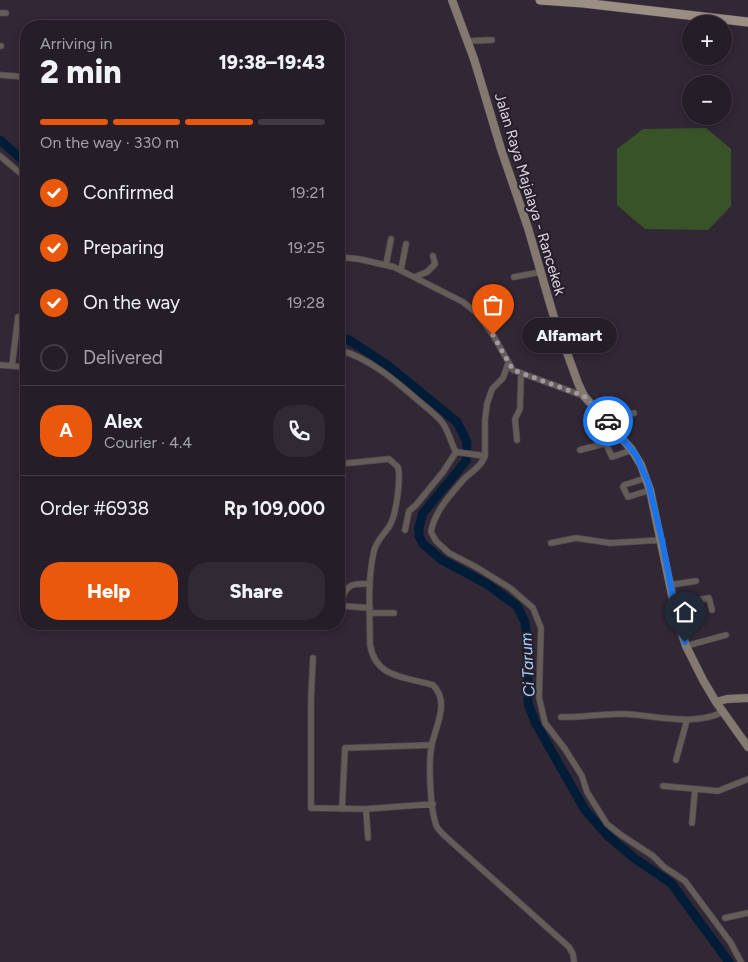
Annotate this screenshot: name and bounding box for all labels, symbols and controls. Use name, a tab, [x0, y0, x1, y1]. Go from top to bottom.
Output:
map controls	[682, 15, 732, 125]
button: +	[682, 15, 732, 65]
text: Arriving in	[40, 34, 112, 53]
text: 19:38–19:43	[219, 51, 325, 74]
text: 2 min	[40, 53, 122, 91]
button: −	[682, 75, 732, 125]
street label: Jalan Raya Majalaya - Rancekek	[491, 91, 570, 298]
text: On the way · 330 m	[40, 133, 179, 152]
icon: check	[40, 179, 68, 207]
text: Confirmed	[83, 181, 174, 204]
text: 19:21	[290, 183, 325, 202]
icon: check	[40, 234, 68, 262]
text: Preparing	[83, 236, 164, 259]
text: 19:25	[287, 238, 325, 257]
pin	[472, 284, 514, 335]
icon: check	[40, 289, 68, 317]
text: On the way	[83, 291, 180, 314]
icon: bag	[479, 291, 507, 319]
text: 19:28	[287, 293, 325, 312]
callout: Alfamart	[523, 318, 618, 352]
text: Alfamart	[536, 326, 603, 345]
text: Delivered	[83, 346, 163, 369]
courier	[583, 396, 633, 446]
button: phone	[273, 405, 325, 457]
icon: car	[594, 407, 622, 435]
text: Alex	[104, 410, 143, 433]
text: A	[59, 419, 73, 442]
text: Courier · 4.4	[104, 433, 192, 452]
text: Order #6938	[40, 497, 149, 520]
text: Rp 109,000	[224, 497, 325, 520]
button: Help	[40, 562, 178, 620]
button: Share	[188, 562, 325, 620]
pin	[664, 591, 706, 642]
icon: home	[671, 598, 699, 626]
water label: Ci Tarum	[516, 632, 539, 698]

